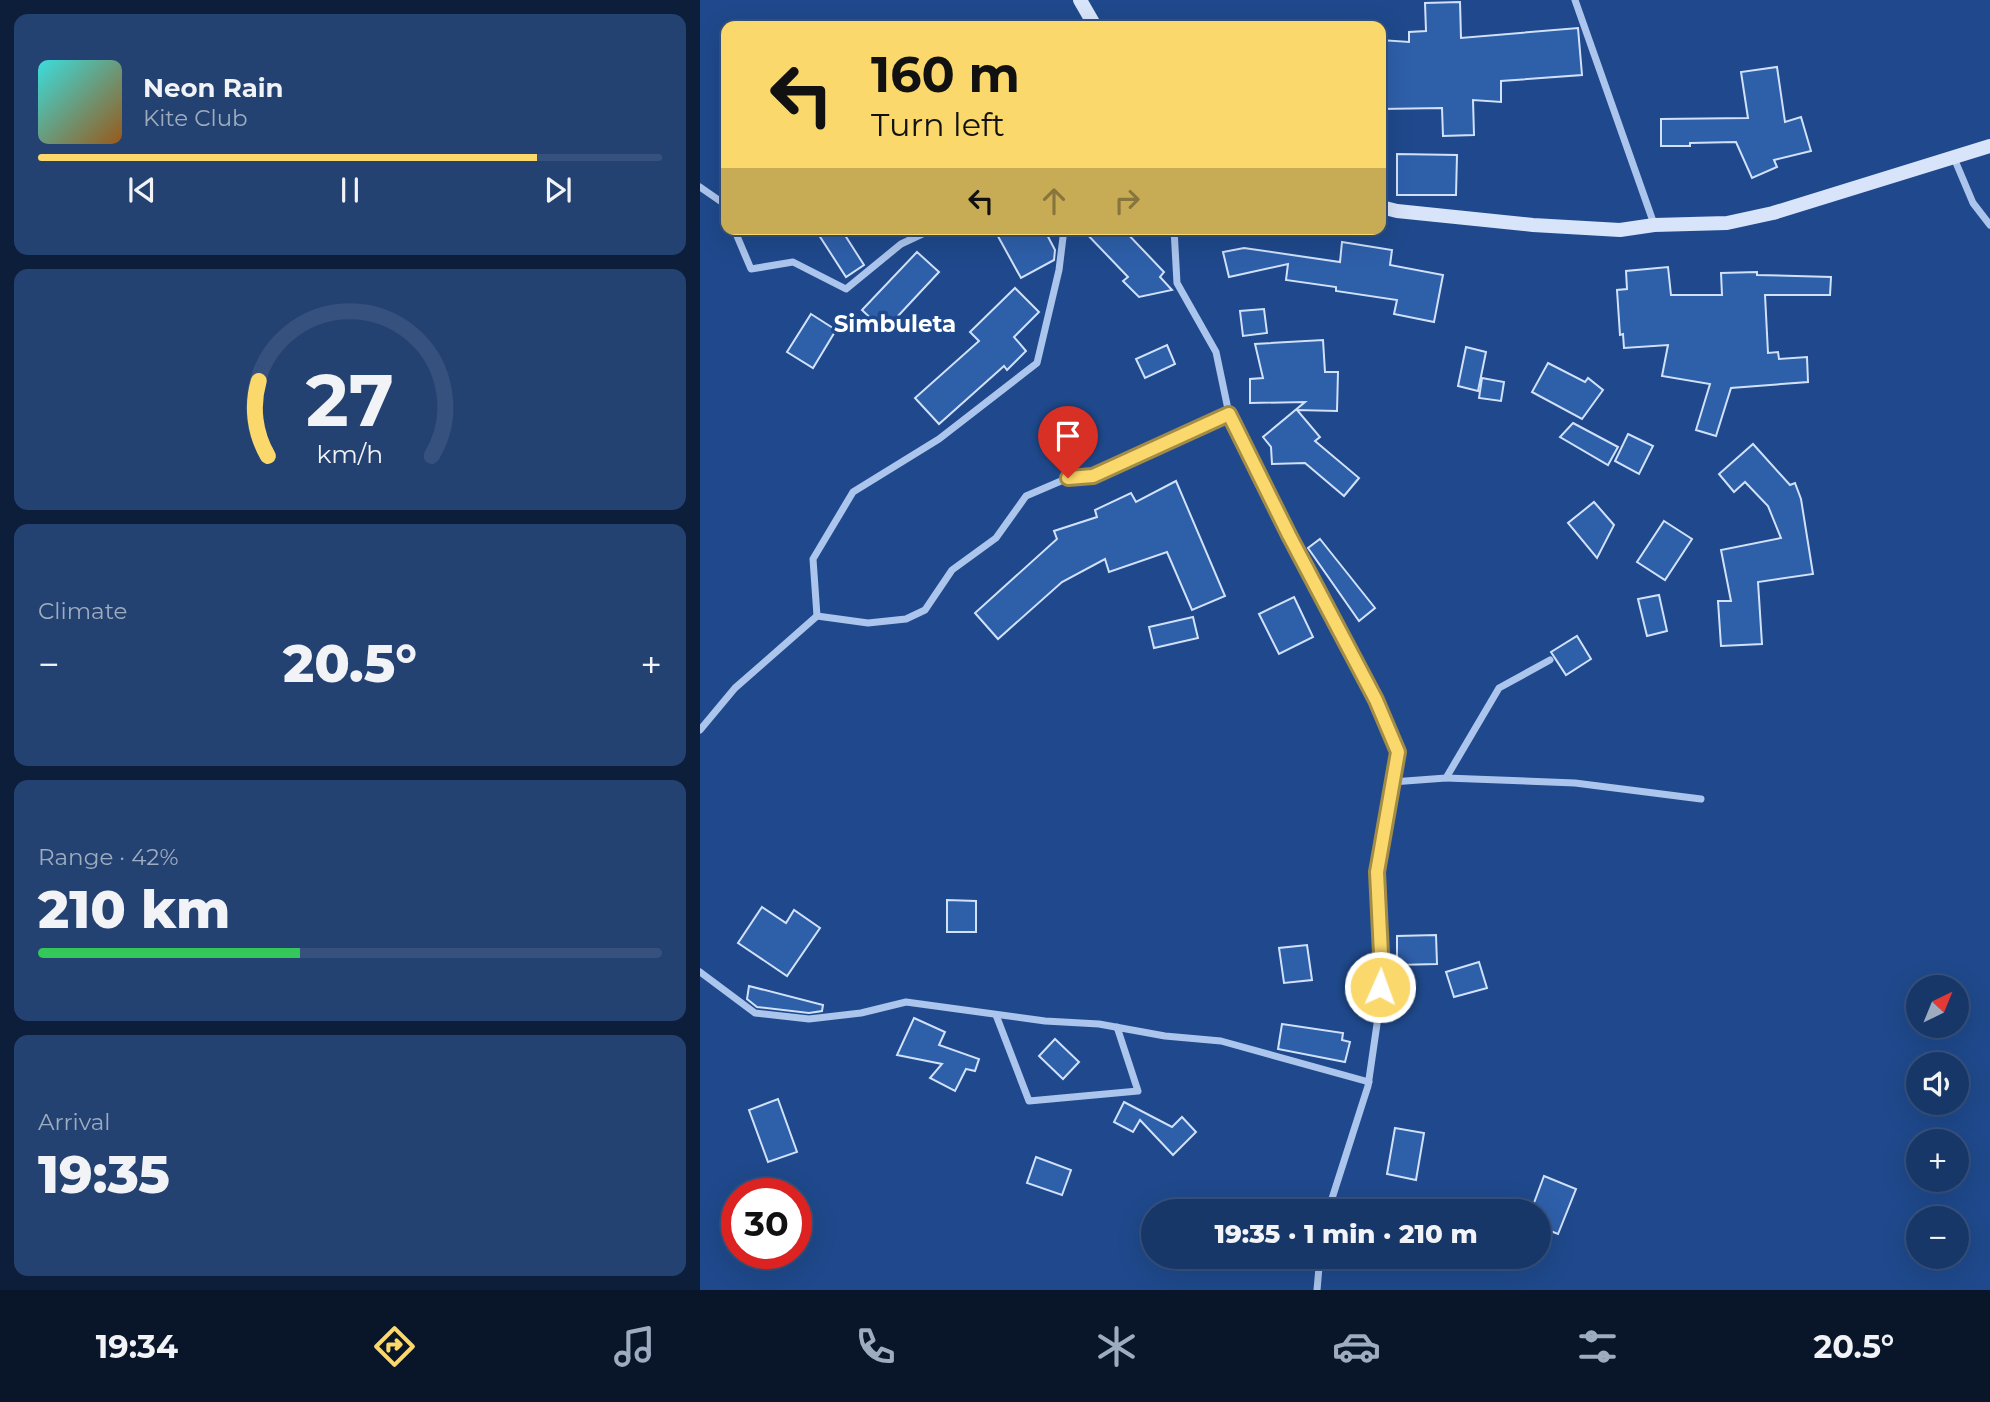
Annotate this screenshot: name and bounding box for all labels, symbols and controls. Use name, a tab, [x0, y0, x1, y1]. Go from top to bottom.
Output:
text: 160 m	[871, 45, 1020, 104]
icon: left	[756, 49, 847, 140]
text: Neon Rain	[143, 72, 284, 104]
text: Kite Club	[143, 104, 248, 132]
text: Turn left	[871, 105, 1005, 144]
icon: previous	[123, 171, 161, 209]
icon: pause	[331, 171, 369, 209]
icon: next	[539, 171, 577, 209]
icon: left	[962, 182, 1000, 220]
icon: ahead	[1035, 182, 1073, 220]
icon: right	[1108, 182, 1146, 220]
district label: Simbuleta	[834, 310, 956, 338]
text: 27	[306, 356, 394, 444]
pin	[1038, 406, 1098, 478]
icon: arrive	[1049, 417, 1087, 455]
text: km/h	[317, 439, 383, 469]
text: Climate	[38, 597, 127, 625]
text: 20.5°	[283, 632, 417, 695]
text: −	[38, 641, 60, 688]
text: +	[640, 641, 662, 688]
text: Range · 42%	[38, 843, 179, 871]
text: 210 km	[38, 878, 230, 941]
position arrow	[1343, 950, 1417, 1024]
north arrow	[1906, 975, 1969, 1038]
map controls	[1906, 975, 1969, 1269]
button: sound	[1906, 1052, 1969, 1115]
text: Arrival	[38, 1108, 111, 1136]
button: +	[1906, 1129, 1969, 1192]
text: 19:35	[38, 1143, 170, 1206]
speed limit sign: 30	[721, 1178, 812, 1269]
button: −	[1906, 1206, 1969, 1269]
text: 19:35 · 1 min · 210 m	[1214, 1218, 1478, 1250]
icon: directions	[370, 1322, 419, 1371]
icon: music	[610, 1322, 659, 1371]
icon: phone	[851, 1322, 900, 1371]
icon: climate	[1092, 1322, 1141, 1371]
icon: car	[1332, 1322, 1381, 1371]
icon: filters	[1573, 1322, 1622, 1371]
text: 19:34	[96, 1327, 178, 1366]
text: 20.5°	[1813, 1327, 1894, 1366]

